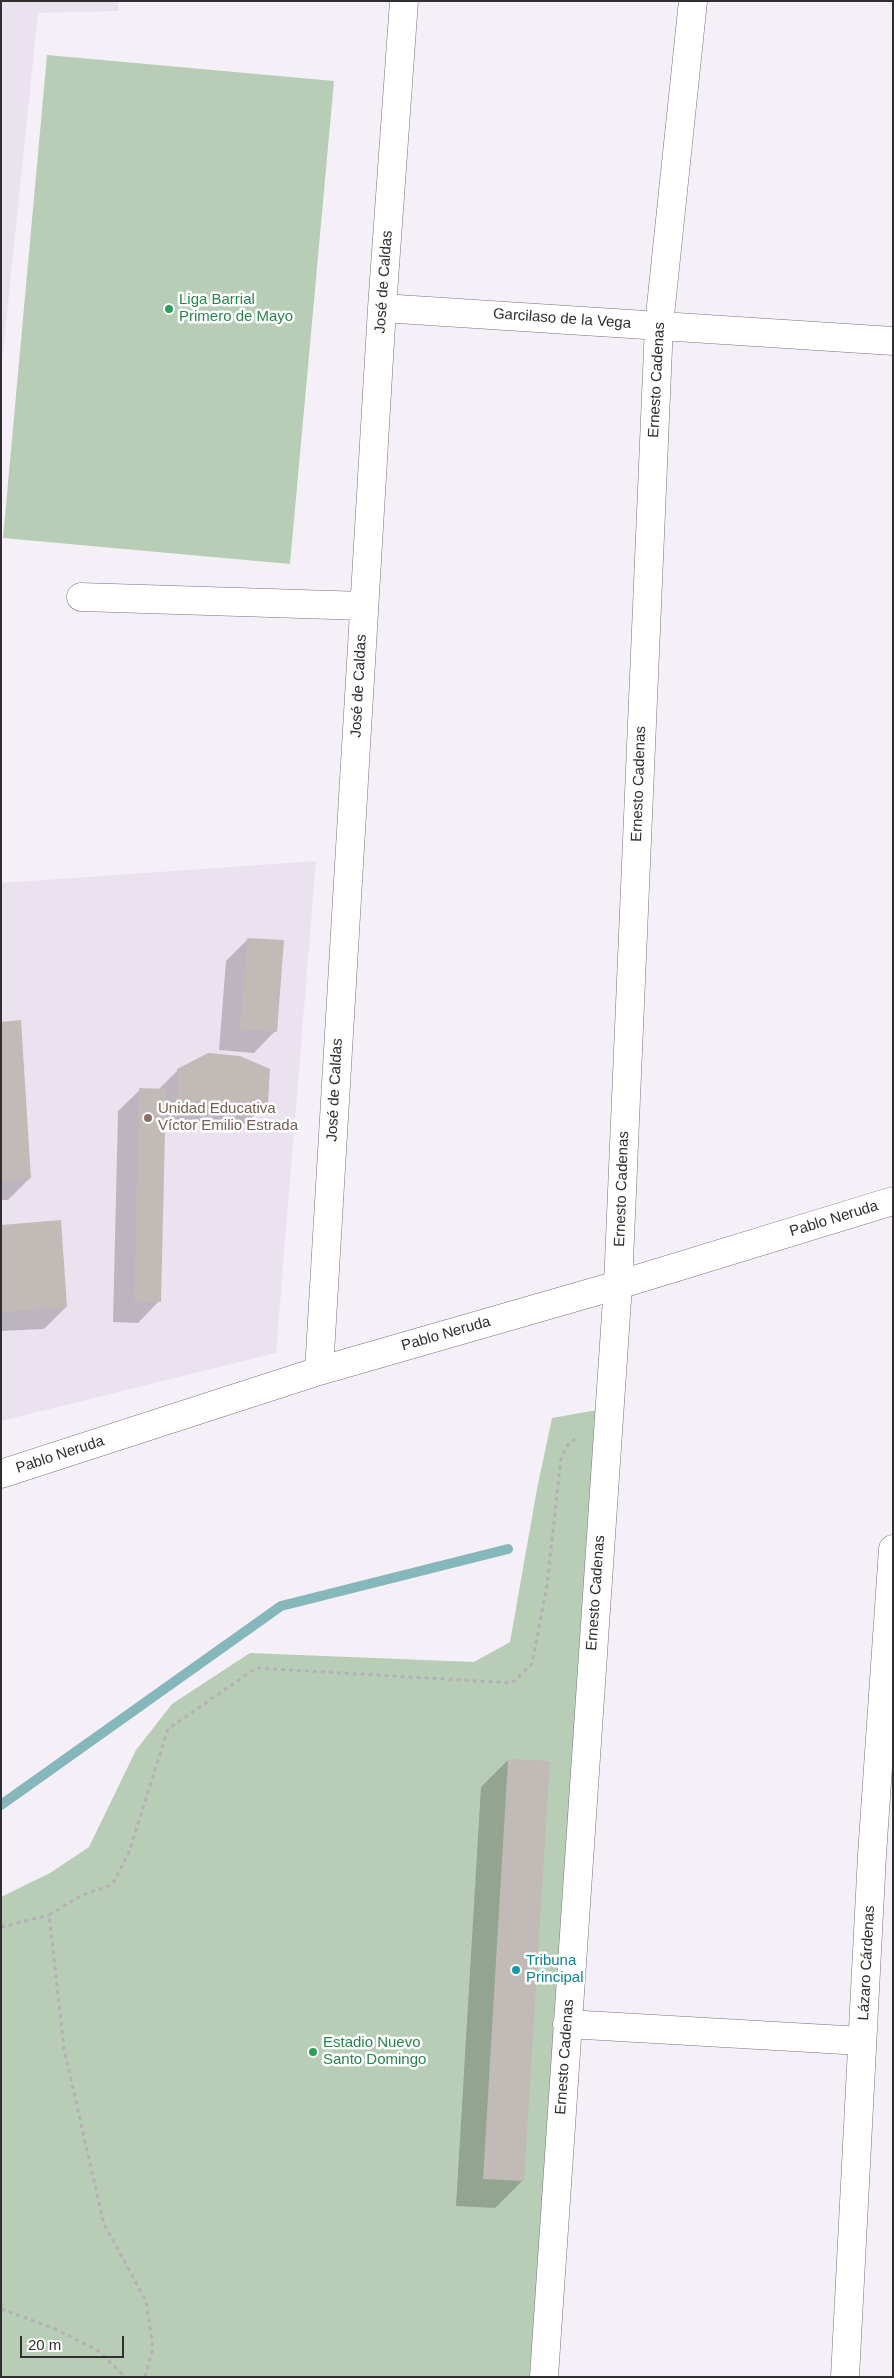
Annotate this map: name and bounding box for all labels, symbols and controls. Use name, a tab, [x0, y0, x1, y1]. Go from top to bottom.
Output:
street label: José de Caldas	[371, 230, 397, 334]
place label: Liga Barrial Primero de Mayo	[179, 291, 293, 326]
marker: Liga Barrial Primero de Mayo	[163, 303, 175, 315]
street label: Garcilaso de la Vega	[492, 305, 632, 333]
street label: Ernesto Cadenas	[645, 322, 669, 438]
street label: José de Caldas	[347, 634, 371, 738]
street label: Ernesto Cadenas	[628, 726, 650, 842]
street label: José de Caldas	[323, 1038, 347, 1142]
place label: Unidad Educativa Víctor Emilio Estrada	[158, 1100, 298, 1135]
marker: Unidad Educativa Víctor Emilio Estrada	[142, 1112, 154, 1124]
street label: Ernesto Cadenas	[611, 1131, 633, 1247]
street label: Pablo Neruda	[788, 1197, 880, 1241]
street label: Pablo Neruda	[399, 1313, 493, 1355]
street label: Pablo Neruda	[14, 1432, 106, 1478]
street label: Ernesto Cadenas	[583, 1535, 609, 1651]
street label: Lázaro Cárdenas	[855, 1905, 879, 2021]
place label: Tribuna Principal	[526, 1952, 584, 1987]
marker: Tribuna Principal	[510, 1964, 522, 1976]
street label: Ernesto Cadenas	[552, 1999, 578, 2115]
place label: Estadio Nuevo Santo Domingo	[323, 2034, 426, 2069]
marker: Estadio Nuevo Santo Domingo	[307, 2046, 319, 2058]
scale bar	[22, 2326, 126, 2358]
text: 20 m	[28, 2336, 61, 2353]

